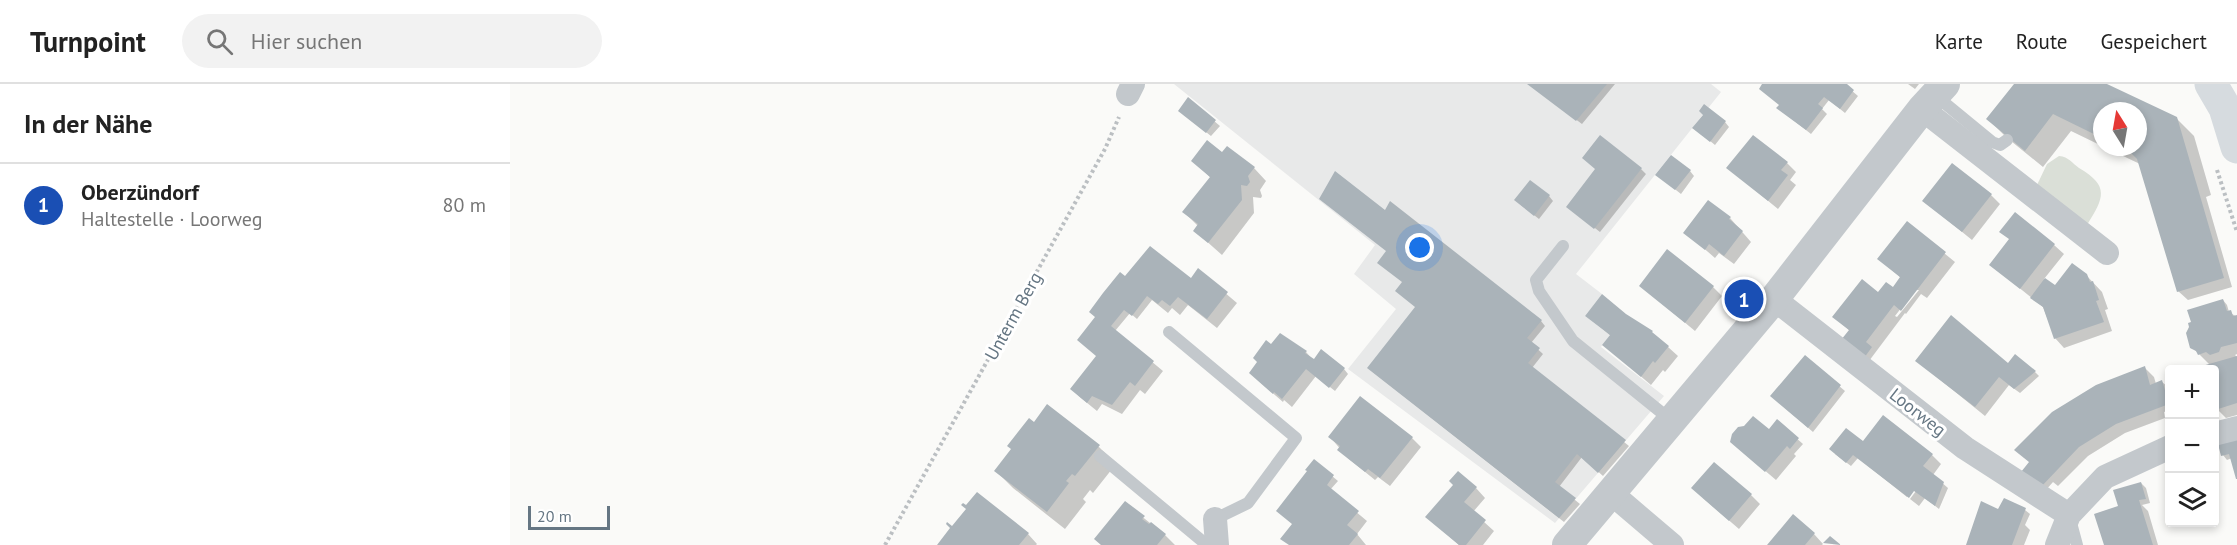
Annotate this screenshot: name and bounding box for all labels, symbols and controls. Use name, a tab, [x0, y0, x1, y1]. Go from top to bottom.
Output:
search box	[182, 14, 602, 68]
text: Turnpoint	[30, 23, 146, 60]
icon: search	[203, 25, 236, 58]
text: Hier suchen	[251, 27, 362, 55]
text: Karte	[1935, 28, 1983, 55]
text: Route	[2016, 28, 2067, 55]
text: Gespeichert	[2100, 28, 2207, 55]
north arrow	[2093, 102, 2147, 156]
text: In der Nähe	[24, 107, 152, 140]
text: Oberzündorf	[81, 178, 199, 206]
text: 1	[38, 192, 49, 218]
text: 80 m	[443, 192, 486, 218]
text: Haltestelle · Loorweg	[81, 206, 262, 232]
your location	[1405, 233, 1434, 262]
street label: Unterm Berg	[979, 268, 1047, 364]
pin: 1	[1724, 276, 1764, 322]
map controls	[2165, 365, 2219, 527]
button: +	[2165, 365, 2219, 419]
street label: Loorweg	[1885, 383, 1951, 441]
button: −	[2165, 419, 2219, 473]
button: layers	[2165, 473, 2219, 527]
scale bar	[528, 503, 610, 530]
text: 20 m	[537, 506, 572, 526]

